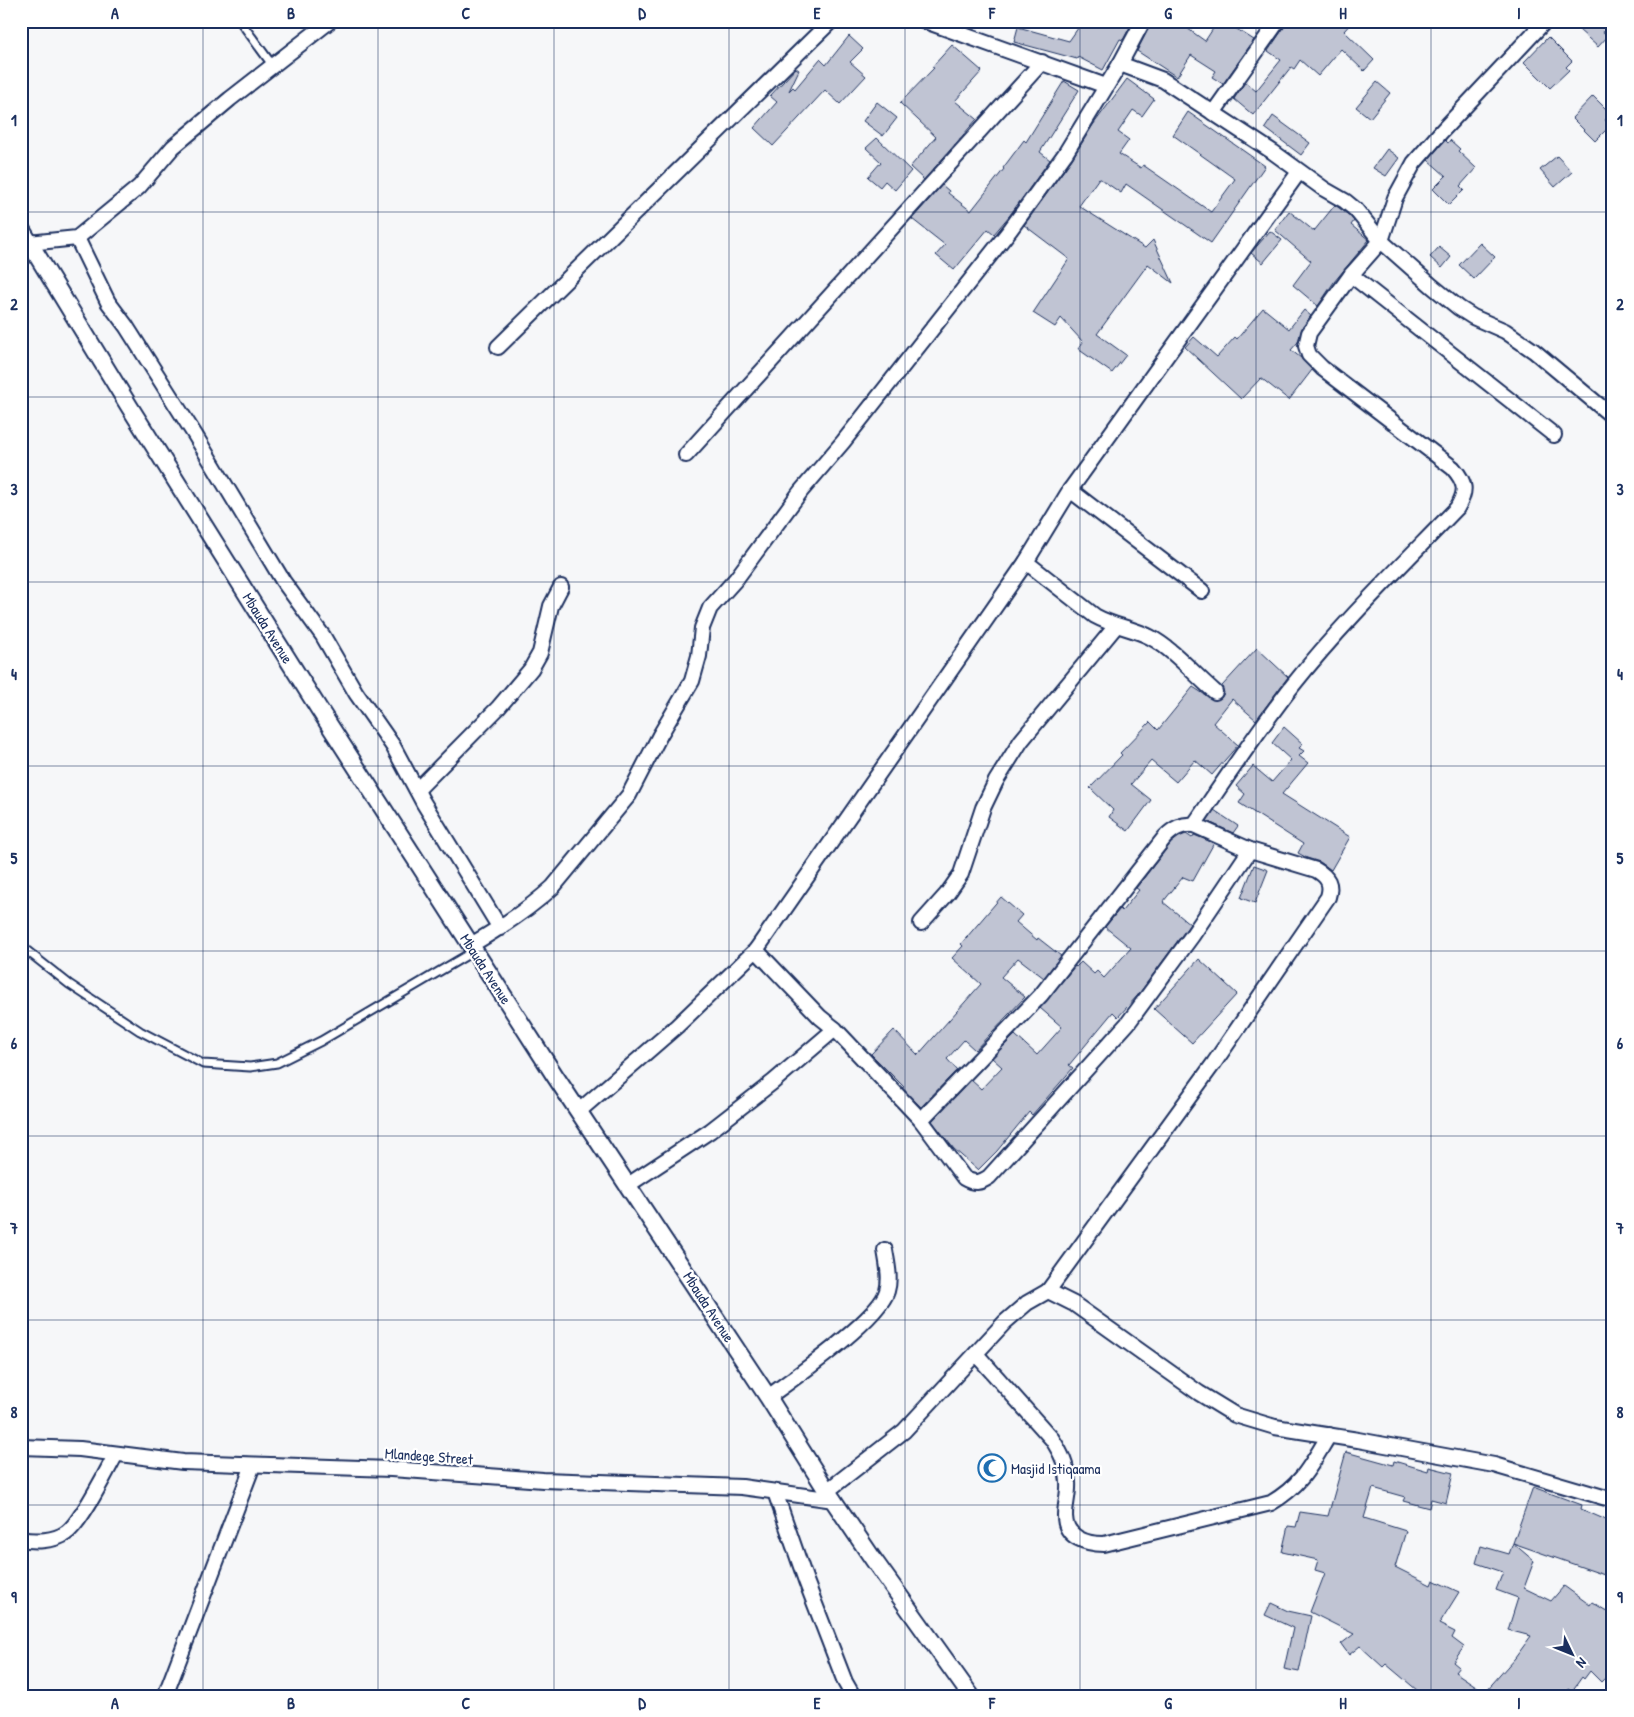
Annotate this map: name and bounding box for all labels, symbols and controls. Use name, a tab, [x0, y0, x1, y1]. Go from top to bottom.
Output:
text: A	[111, 2, 119, 24]
text: B	[287, 2, 295, 24]
text: C	[462, 2, 471, 24]
text: D	[638, 2, 646, 24]
text: E	[813, 2, 821, 24]
text: F	[988, 2, 996, 24]
text: G	[1164, 2, 1172, 24]
text: H	[1339, 2, 1347, 24]
text: I	[1517, 2, 1521, 24]
text: 1	[11, 109, 17, 131]
text: 1	[1617, 109, 1623, 131]
text: 2	[10, 293, 18, 315]
text: 2	[1616, 293, 1624, 315]
text: 3	[10, 478, 18, 500]
text: 3	[1616, 478, 1624, 500]
street label: Mbauda Avenue	[238, 588, 298, 668]
text: 4	[11, 663, 17, 685]
text: 4	[1617, 663, 1623, 685]
text: 5	[11, 847, 18, 869]
text: 5	[1617, 847, 1624, 869]
street label: Mbauda Avenue	[455, 930, 517, 1008]
text: 6	[11, 1032, 18, 1054]
text: 6	[1617, 1032, 1624, 1054]
text: 7	[9, 1217, 18, 1239]
text: 7	[1615, 1217, 1624, 1239]
street label: Mbauda Avenue	[678, 1268, 740, 1346]
text: 8	[11, 1401, 18, 1423]
text: 8	[1617, 1401, 1624, 1423]
street label: Mlandege Street	[384, 1442, 475, 1470]
mosque icon: Masjid Istiqaama	[977, 1453, 1007, 1483]
place label: Masjid Istiqaama	[1011, 1458, 1100, 1479]
text: 9	[11, 1586, 17, 1608]
text: 9	[1617, 1586, 1623, 1608]
north arrow	[1546, 1630, 1596, 1680]
text: N	[1572, 1654, 1591, 1673]
text: A	[111, 1692, 119, 1714]
text: B	[287, 1692, 295, 1714]
text: C	[462, 1692, 471, 1714]
text: D	[638, 1692, 646, 1714]
text: E	[813, 1692, 821, 1714]
text: F	[988, 1692, 996, 1714]
text: G	[1164, 1692, 1172, 1714]
text: H	[1339, 1692, 1347, 1714]
text: I	[1517, 1692, 1521, 1714]

